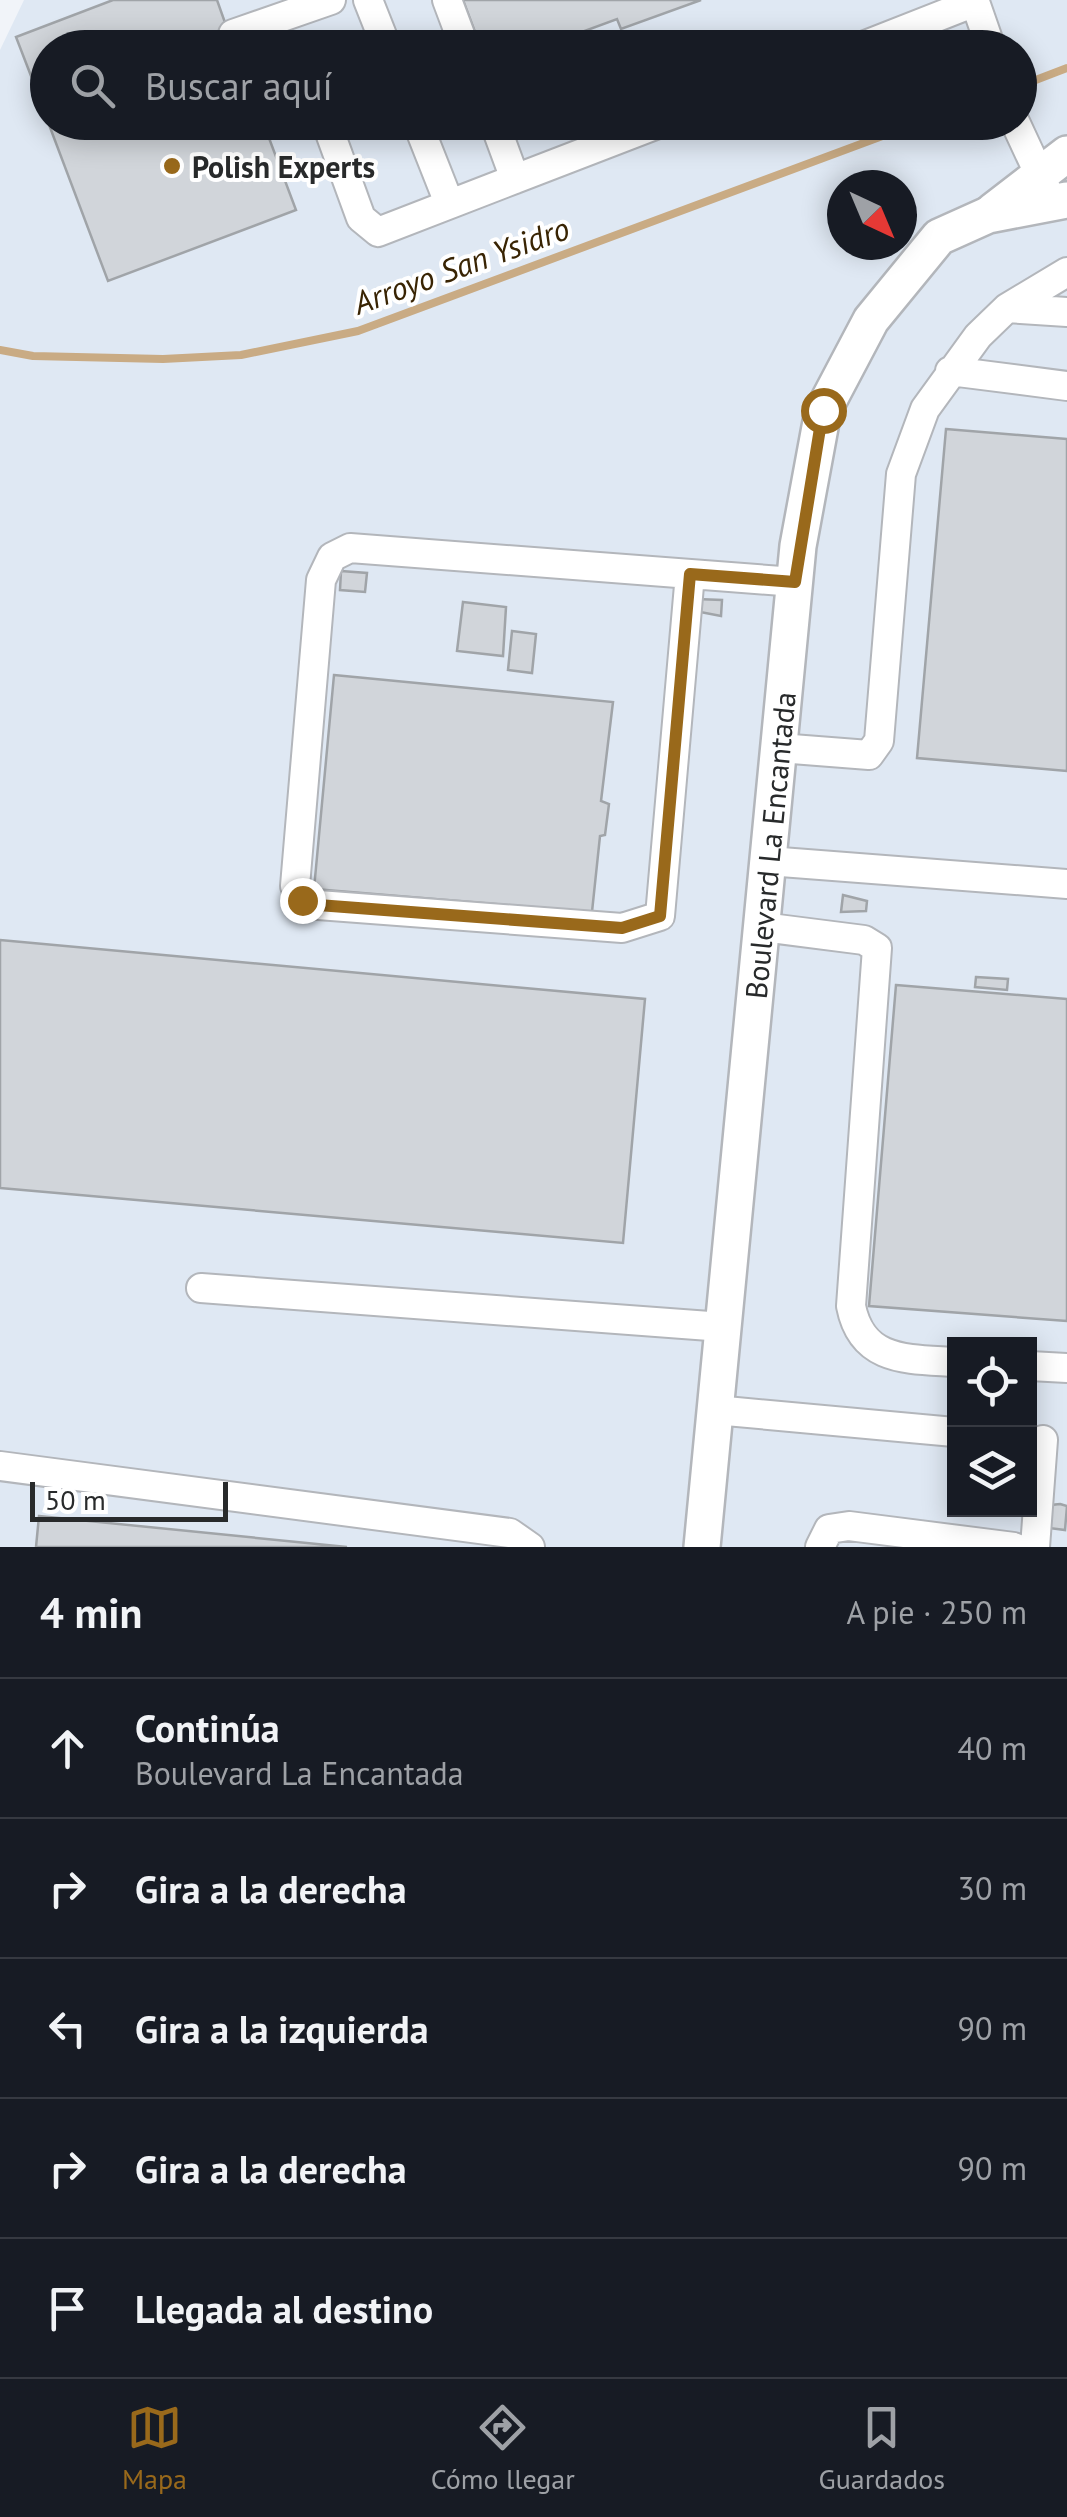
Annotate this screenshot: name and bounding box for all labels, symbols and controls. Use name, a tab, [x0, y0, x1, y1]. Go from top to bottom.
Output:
search box	[30, 30, 1037, 140]
icon: search	[65, 58, 120, 113]
text: Buscar aquí	[145, 61, 333, 110]
place label: Polish Experts	[192, 147, 375, 186]
marker: Polish Experts	[161, 155, 183, 177]
north arrow	[827, 170, 917, 260]
water label: Arroyo San Ysidro	[345, 206, 575, 324]
route start	[801, 388, 847, 434]
street label: Boulevard La Encantada	[735, 690, 803, 1000]
route end	[280, 878, 326, 924]
map controls	[947, 1337, 1037, 1517]
button: locate	[947, 1337, 1037, 1427]
button: layers	[947, 1427, 1037, 1517]
scale bar	[30, 1477, 228, 1522]
text: 50 m	[45, 1481, 106, 1518]
text: 4 min	[40, 1585, 142, 1640]
text: A pie · 250 m	[846, 1591, 1027, 1633]
text: Continúa	[135, 1703, 279, 1752]
icon: ahead	[40, 1721, 95, 1776]
text: 40 m	[958, 1727, 1027, 1769]
text: Boulevard La Encantada	[135, 1752, 464, 1794]
icon: right	[40, 1861, 95, 1916]
text: Gira a la derecha	[135, 1864, 407, 1913]
text: 30 m	[958, 1867, 1027, 1909]
icon: left	[40, 2001, 95, 2056]
text: Gira a la izquierda	[135, 2004, 429, 2053]
text: 90 m	[958, 2007, 1027, 2049]
icon: right	[40, 2141, 95, 2196]
text: Gira a la derecha	[135, 2144, 407, 2193]
text: 90 m	[958, 2147, 1027, 2189]
icon: arrive	[40, 2281, 95, 2336]
text: Llegada al destino	[135, 2284, 433, 2333]
tab: Mapa	[122, 2400, 187, 2497]
tab: Cómo llegar	[431, 2400, 575, 2497]
tab: Guardados	[819, 2400, 945, 2497]

